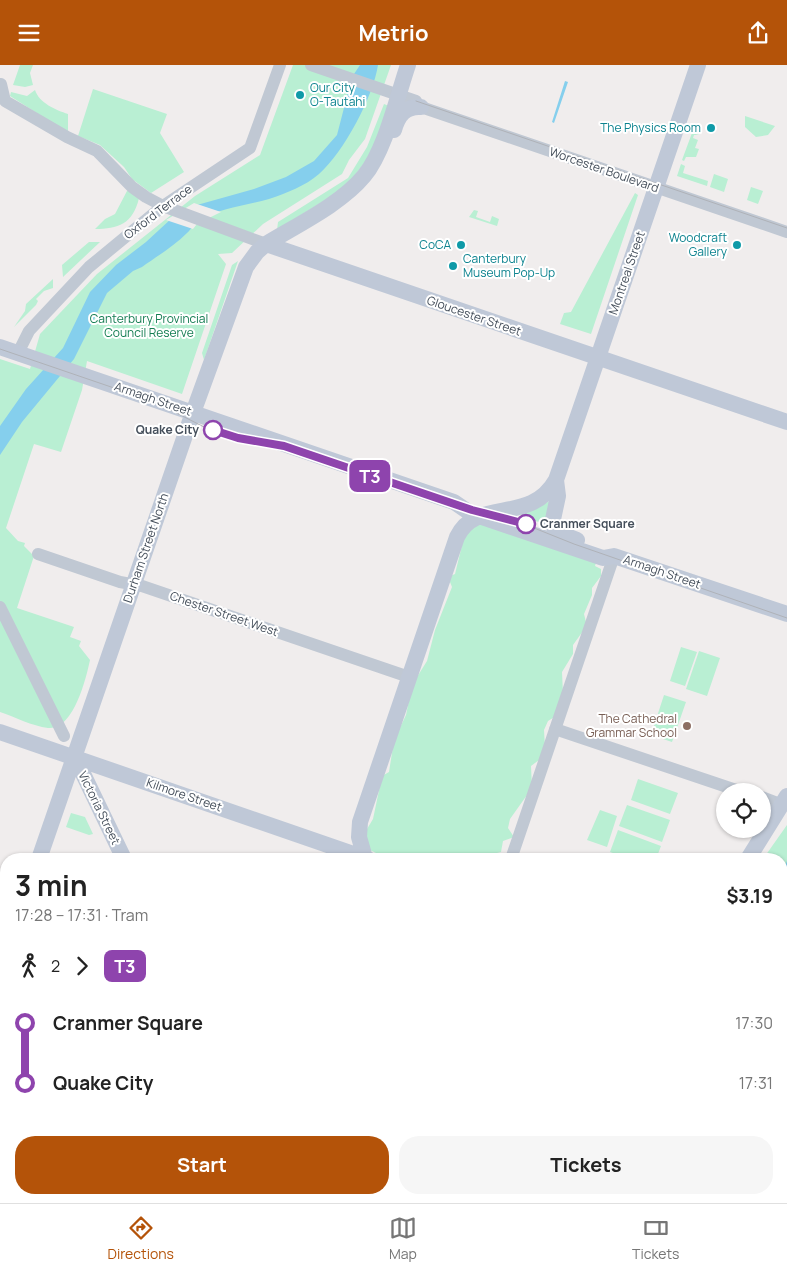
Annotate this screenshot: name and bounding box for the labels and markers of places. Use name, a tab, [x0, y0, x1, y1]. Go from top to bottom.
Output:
place label: Our City O-Tautahi	[310, 79, 365, 110]
marker: Our City O-Tautahi	[294, 89, 306, 101]
place label: The Physics Room	[600, 119, 701, 136]
marker: The Physics Room	[705, 122, 717, 134]
place label: Woodcraft Gallery	[669, 229, 728, 260]
place label: CoCA	[419, 236, 451, 253]
marker: CoCA	[455, 239, 467, 251]
marker: Woodcraft Gallery	[731, 239, 743, 251]
place label: Canterbury Museum Pop-Up	[463, 250, 555, 281]
marker: Canterbury Museum Pop-Up	[447, 260, 459, 272]
marker: Quake City	[203, 420, 223, 440]
place label: Quake City	[136, 421, 199, 438]
marker: Cranmer Square	[516, 514, 536, 534]
place label: Cranmer Square	[540, 515, 635, 532]
place label: The Cathedral Grammar School	[586, 710, 677, 741]
marker: The Cathedral Grammar School	[681, 720, 693, 732]

